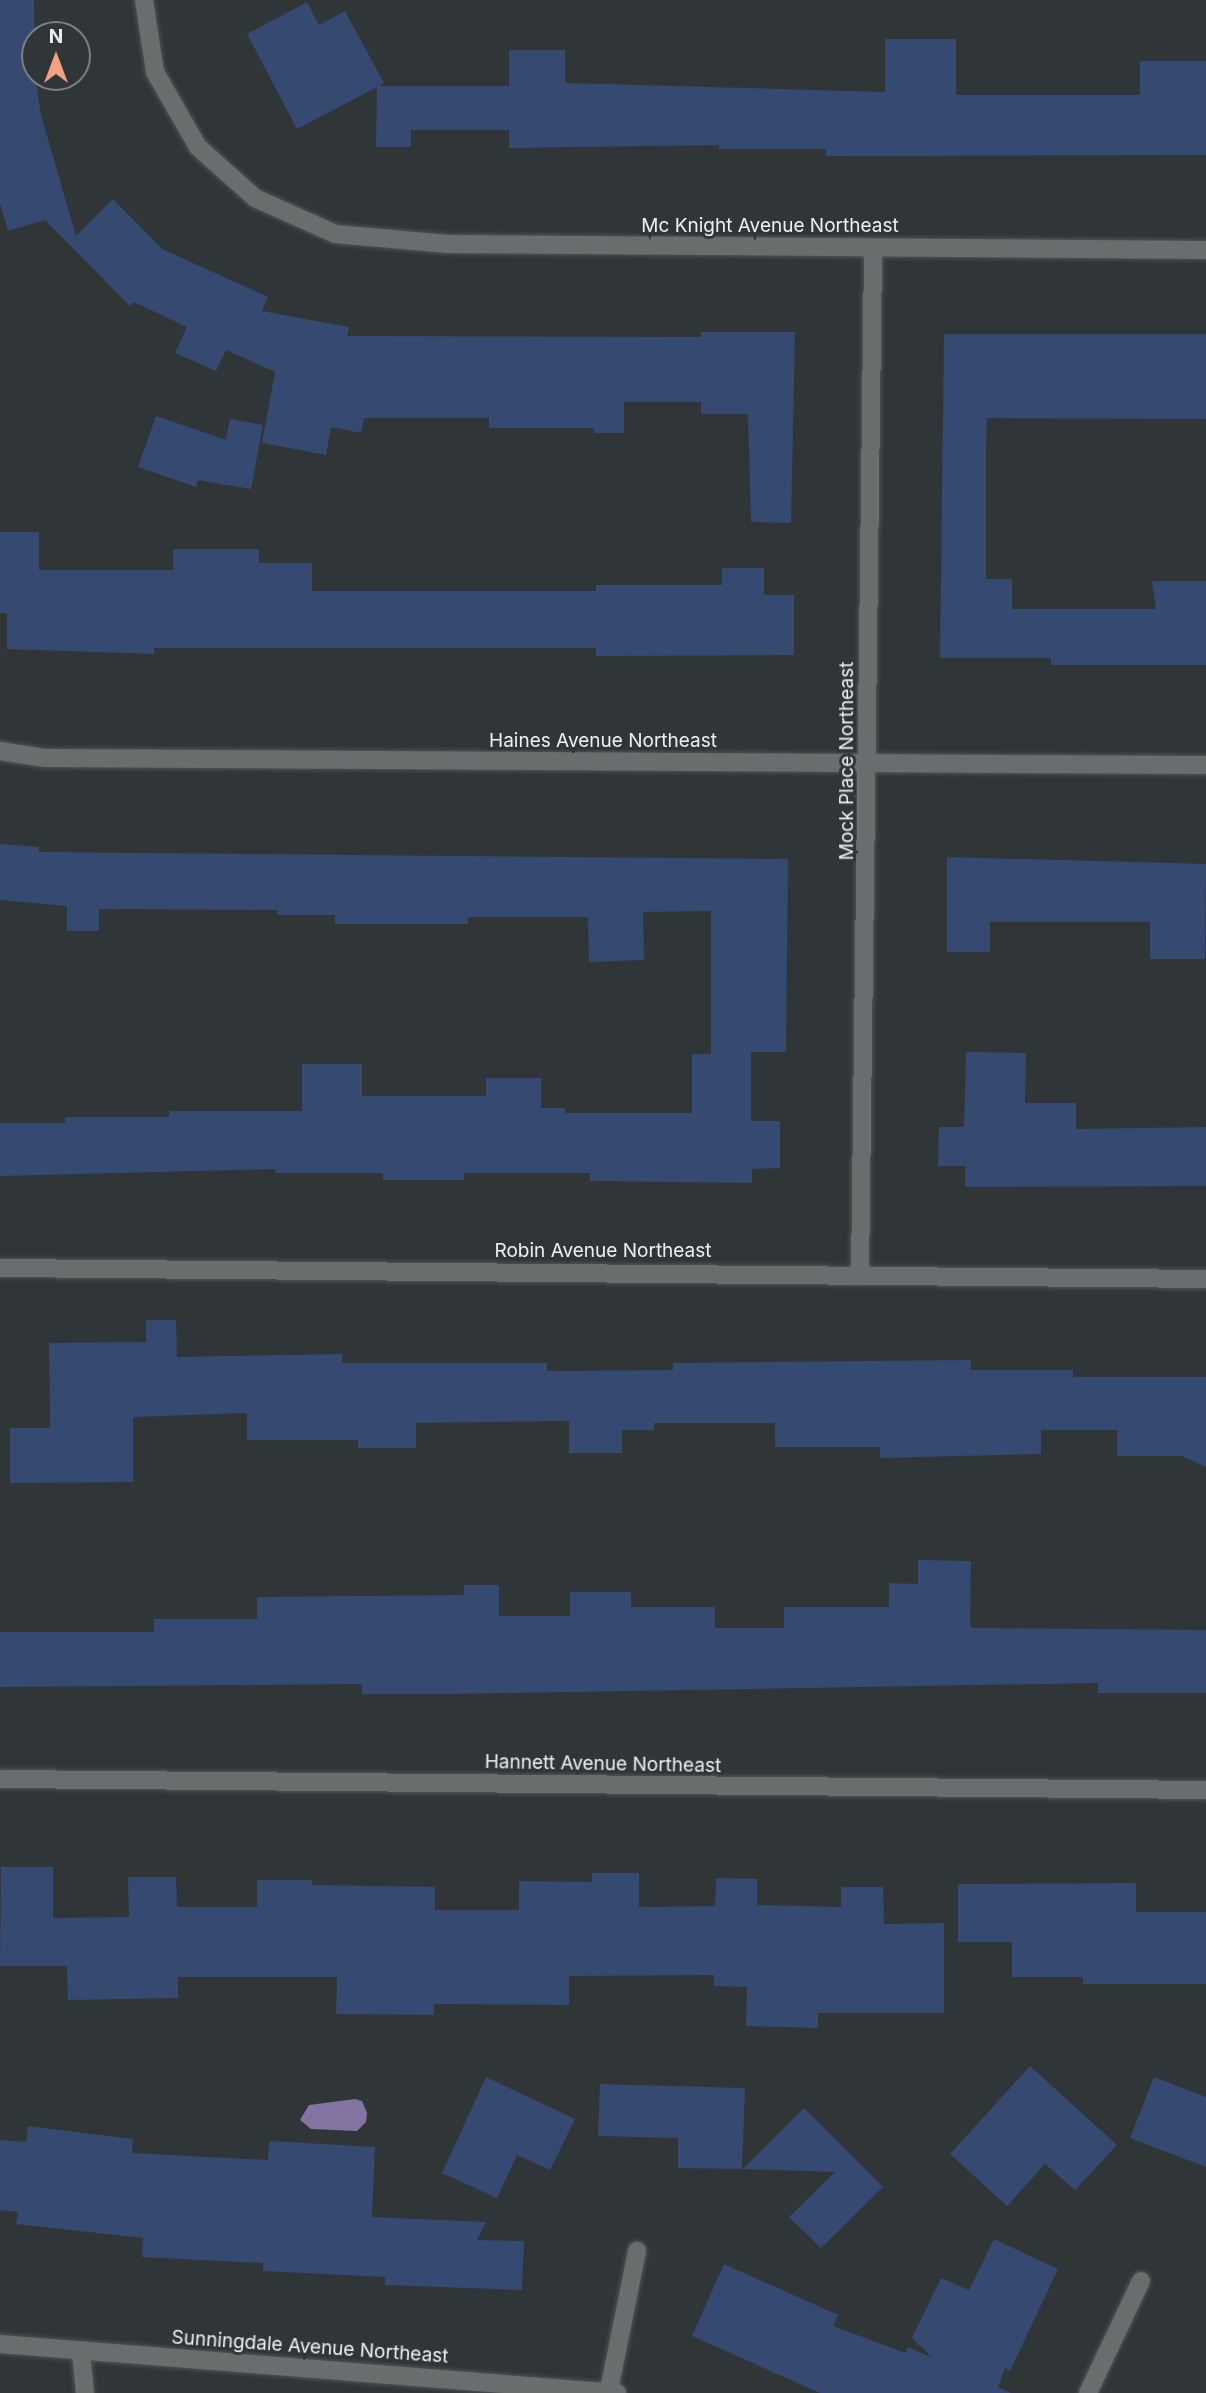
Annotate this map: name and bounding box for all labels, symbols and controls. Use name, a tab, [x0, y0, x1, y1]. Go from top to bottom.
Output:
north arrow	[21, 21, 91, 91]
text: N	[49, 25, 63, 48]
street label: Mc Knight Avenue Northeast	[641, 215, 899, 237]
street label: Mock Place Northeast	[836, 662, 858, 860]
street label: Haines Avenue Northeast	[489, 730, 717, 752]
street label: Robin Avenue Northeast	[494, 1240, 712, 1262]
street label: Hannett Avenue Northeast	[485, 1751, 721, 1777]
street label: Sunningdale Avenue Northeast	[171, 2326, 449, 2368]

